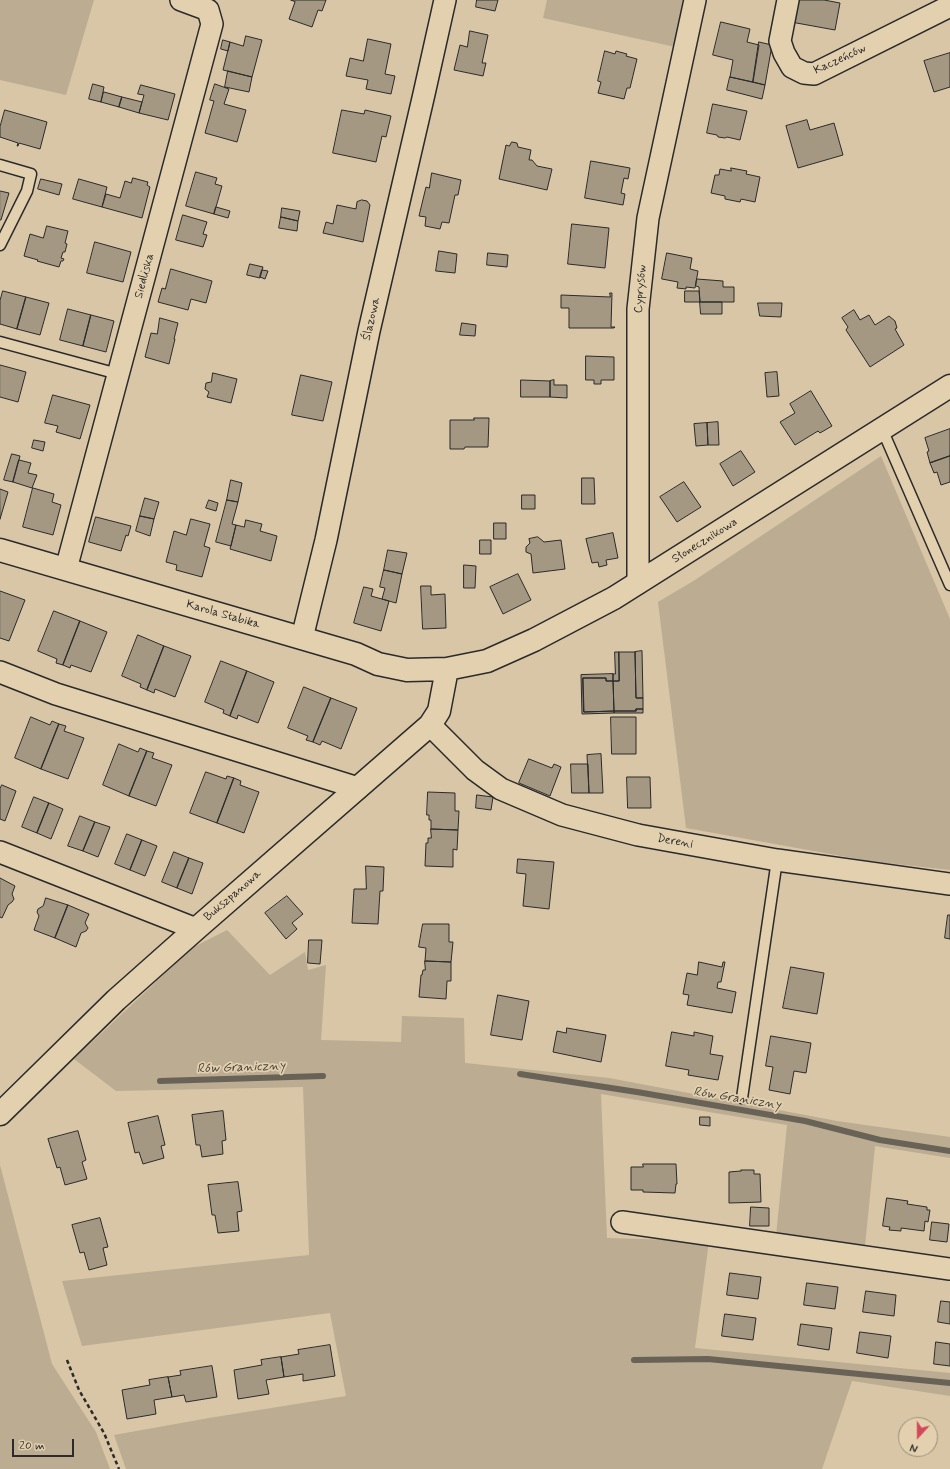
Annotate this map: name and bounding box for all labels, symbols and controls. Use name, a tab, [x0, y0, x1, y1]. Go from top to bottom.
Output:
street label: Kaczeńców	[812, 42, 868, 78]
street label: Siedliska	[132, 252, 158, 300]
street label: Cyprysów	[632, 264, 650, 314]
street label: Ślazowa	[360, 296, 384, 342]
street label: Słonecznikowa	[670, 515, 740, 567]
street label: Karola Stabika	[184, 598, 262, 632]
street label: Dereni	[656, 832, 694, 852]
street label: Bukszpanowa	[201, 867, 265, 925]
water label: Rów Graniczny	[197, 1059, 285, 1077]
water label: Rów Graniczny	[692, 1084, 782, 1114]
north arrow	[898, 1417, 938, 1457]
scale bar	[14, 1431, 76, 1457]
text: 20 m	[19, 1438, 45, 1454]
text: N	[908, 1439, 920, 1455]

